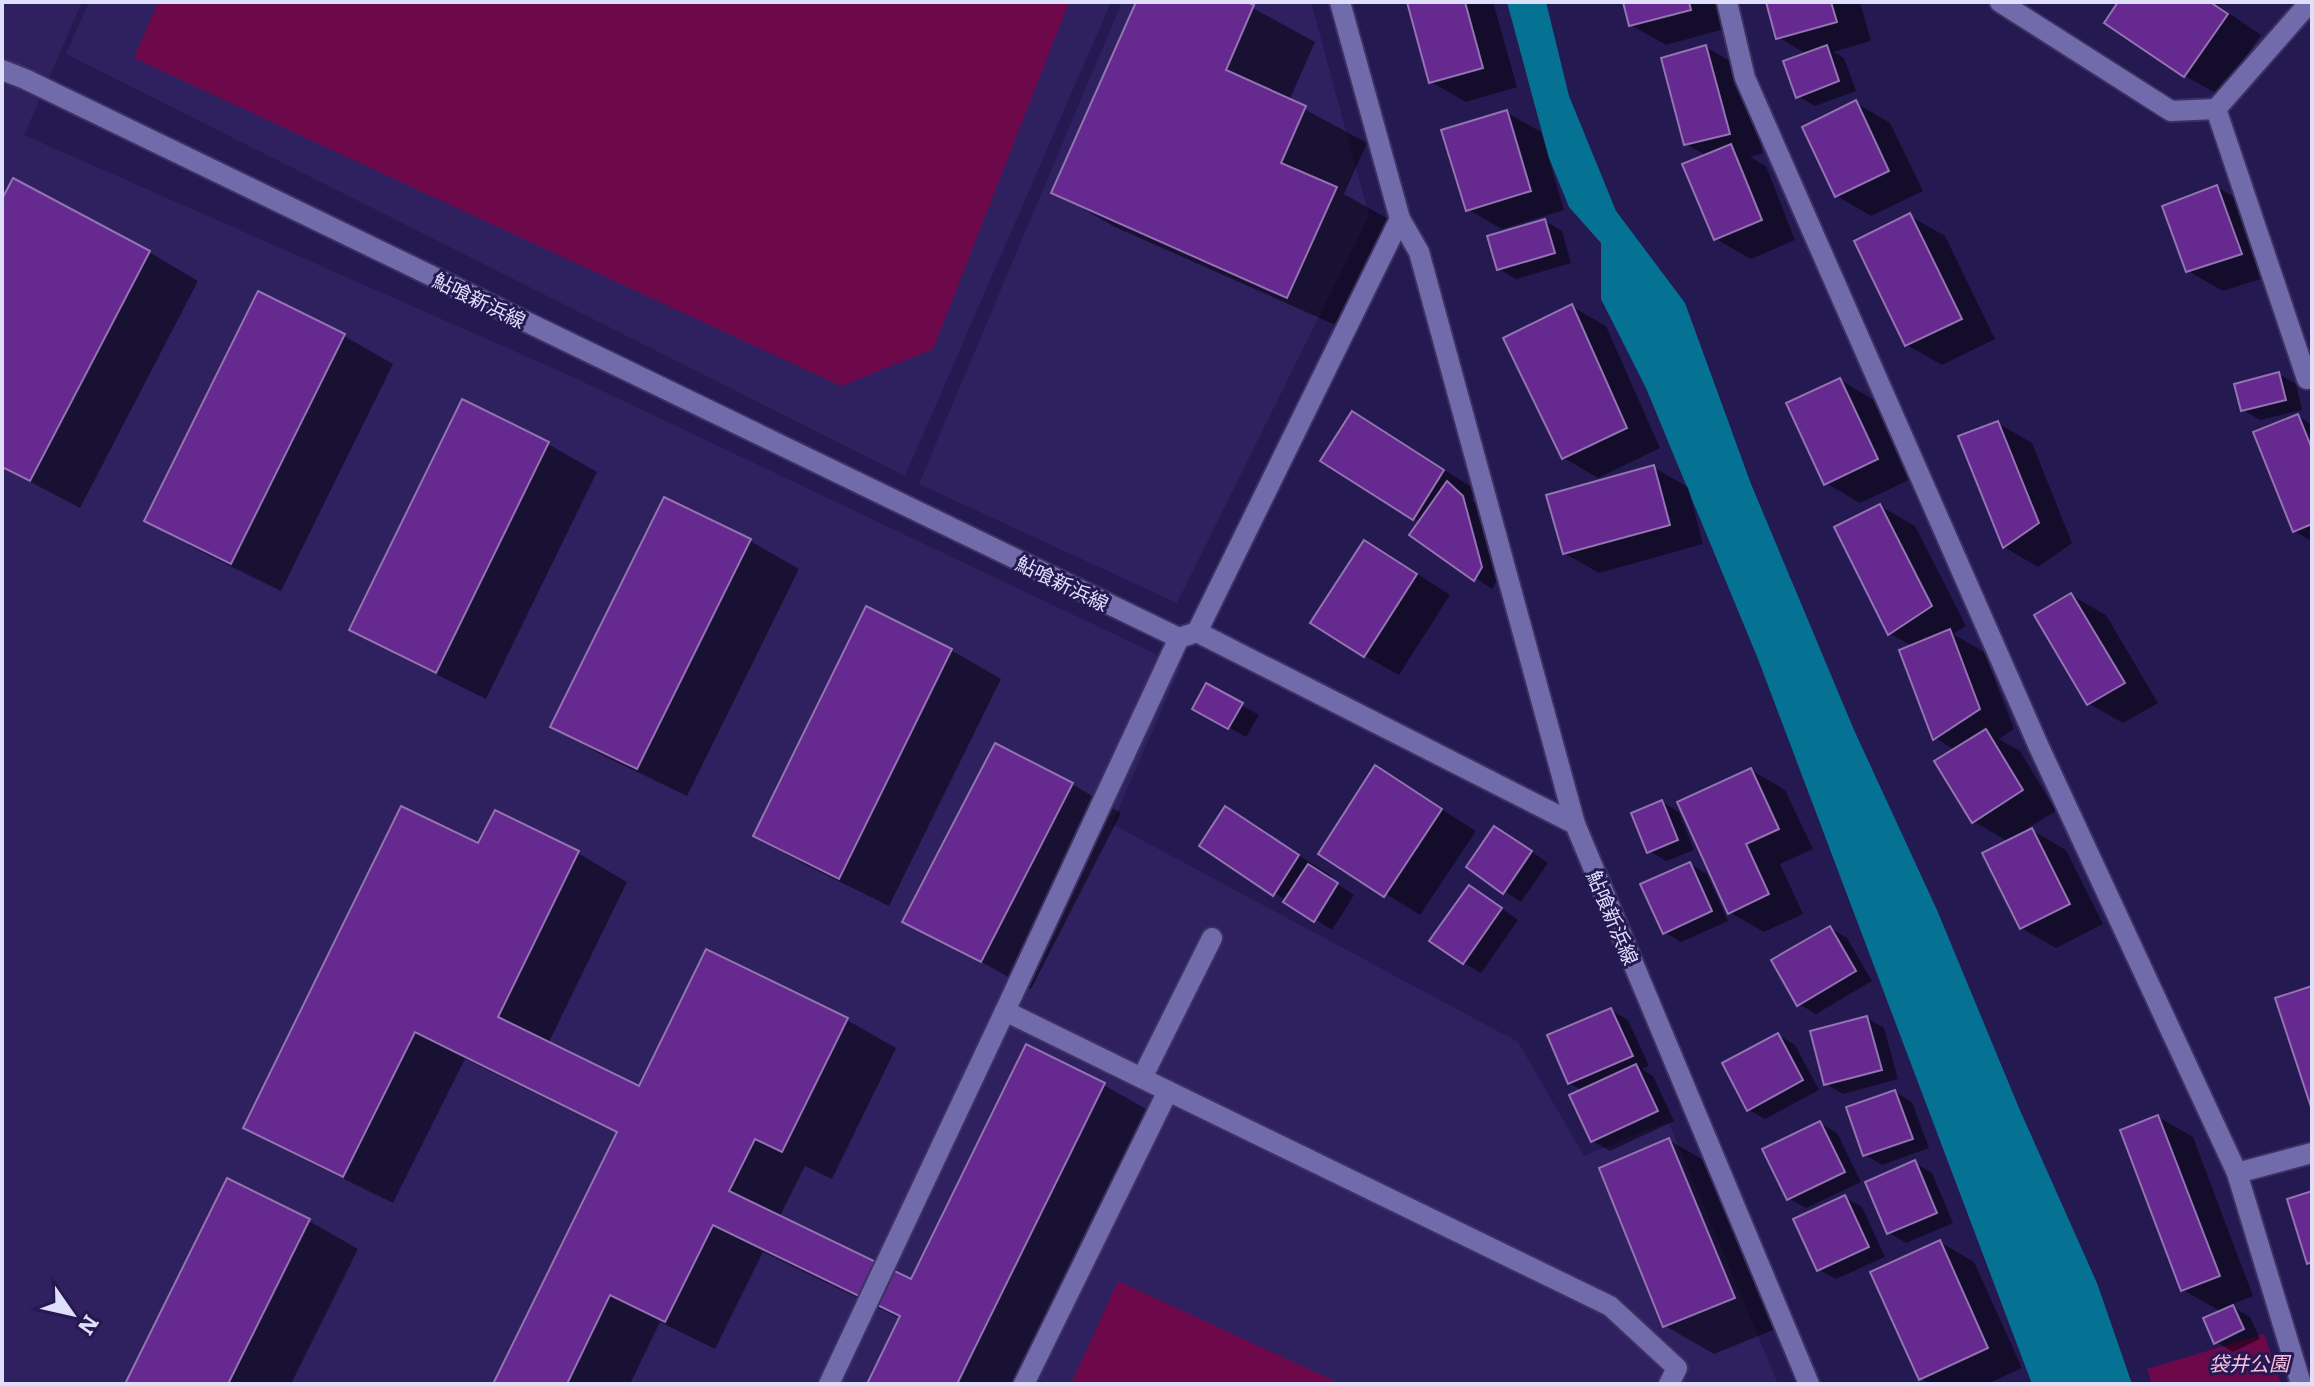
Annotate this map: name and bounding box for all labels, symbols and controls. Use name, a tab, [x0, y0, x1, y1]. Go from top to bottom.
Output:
street label: 鮎喰新浜線	[428, 264, 532, 334]
street label: 鮎喰新浜線	[1011, 547, 1115, 617]
street label: 鮎喰新浜線	[1581, 865, 1647, 969]
north arrow	[32, 1274, 112, 1354]
text: N	[71, 1309, 109, 1343]
park label: 袋井公園	[2209, 1347, 2292, 1377]

